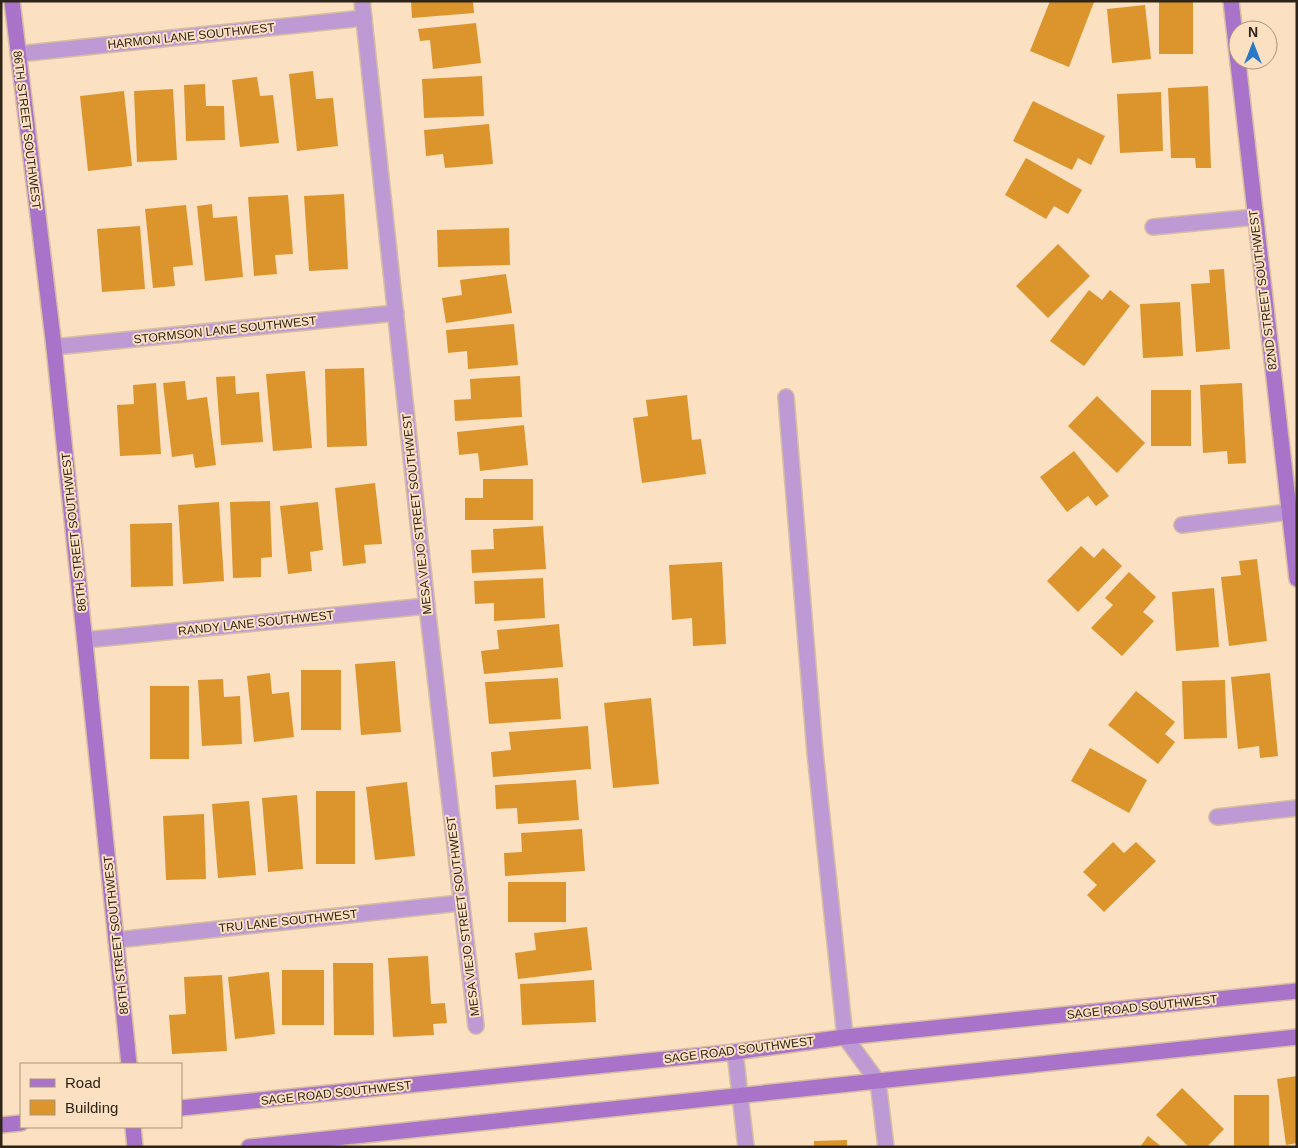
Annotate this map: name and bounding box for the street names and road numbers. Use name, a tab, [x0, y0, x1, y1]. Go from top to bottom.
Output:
street label: HARMON LANE SOUTHWEST	[107, 20, 276, 52]
street label: 86TH STREET SOUTHWEST	[10, 50, 44, 211]
street label: 82ND STREET SOUTHWEST	[1246, 209, 1280, 371]
street label: STORMSON LANE SOUTHWEST	[133, 313, 318, 347]
street label: MESA VIEJO STREET SOUTHWEST	[399, 412, 435, 615]
street label: 86TH STREET SOUTHWEST	[59, 451, 89, 612]
street label: RANDY LANE SOUTHWEST	[177, 608, 335, 638]
street label: MESA VIEJO STREET SOUTHWEST	[444, 814, 482, 1017]
street label: 86TH STREET SOUTHWEST	[101, 854, 131, 1015]
street label: TRU LANE SOUTHWEST	[218, 907, 359, 935]
street label: SAGE ROAD SOUTHWEST	[1066, 992, 1219, 1022]
street label: SAGE ROAD SOUTHWEST	[663, 1034, 816, 1066]
street label: SAGE ROAD SOUTHWEST	[260, 1078, 413, 1108]

